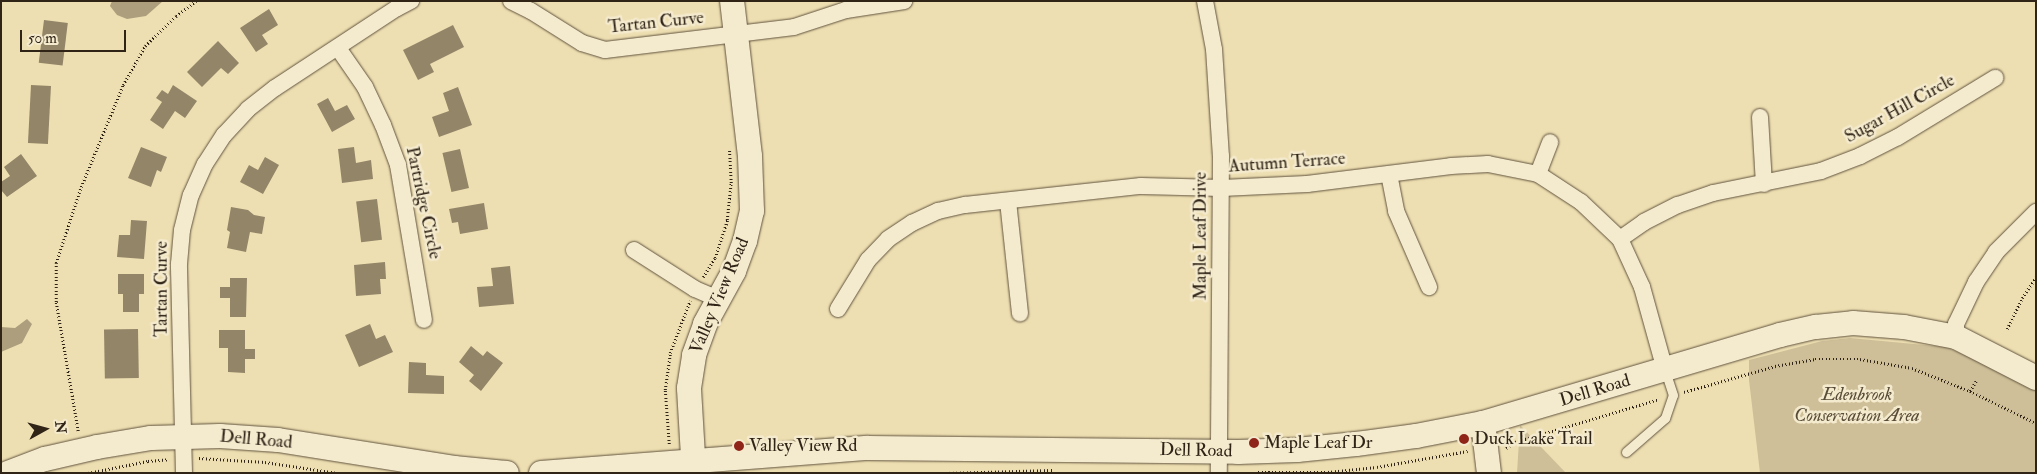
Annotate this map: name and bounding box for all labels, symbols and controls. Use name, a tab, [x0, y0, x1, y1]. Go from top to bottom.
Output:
street label: Tartan Curve	[607, 7, 705, 39]
scale bar	[22, 20, 129, 52]
text: 50 m	[28, 29, 57, 48]
street label: Sugar Hill Circle	[1841, 70, 1959, 148]
street label: Partridge Circle	[401, 145, 445, 261]
street label: Autumn Terrace	[1228, 148, 1346, 178]
street label: Maple Leaf Drive	[1190, 172, 1212, 300]
street label: Valley View Road	[686, 235, 754, 357]
street label: Tartan Curve	[151, 241, 173, 337]
street label: Dell Road	[1557, 370, 1633, 412]
park label: Edenbrook Conservation Area	[1794, 385, 1920, 428]
north arrow	[20, 404, 70, 454]
text: N	[51, 420, 70, 434]
street label: Dell Road	[219, 426, 293, 454]
place label: Duck Lake Trail	[1474, 428, 1593, 450]
place label: Maple Leaf Dr	[1264, 432, 1372, 454]
marker: Duck Lake Trail	[1458, 433, 1470, 445]
place label: Valley View Rd	[749, 435, 857, 457]
marker: Maple Leaf Dr	[1248, 437, 1260, 449]
marker: Valley View Rd	[733, 440, 745, 452]
street label: Dell Road	[1159, 440, 1233, 462]

